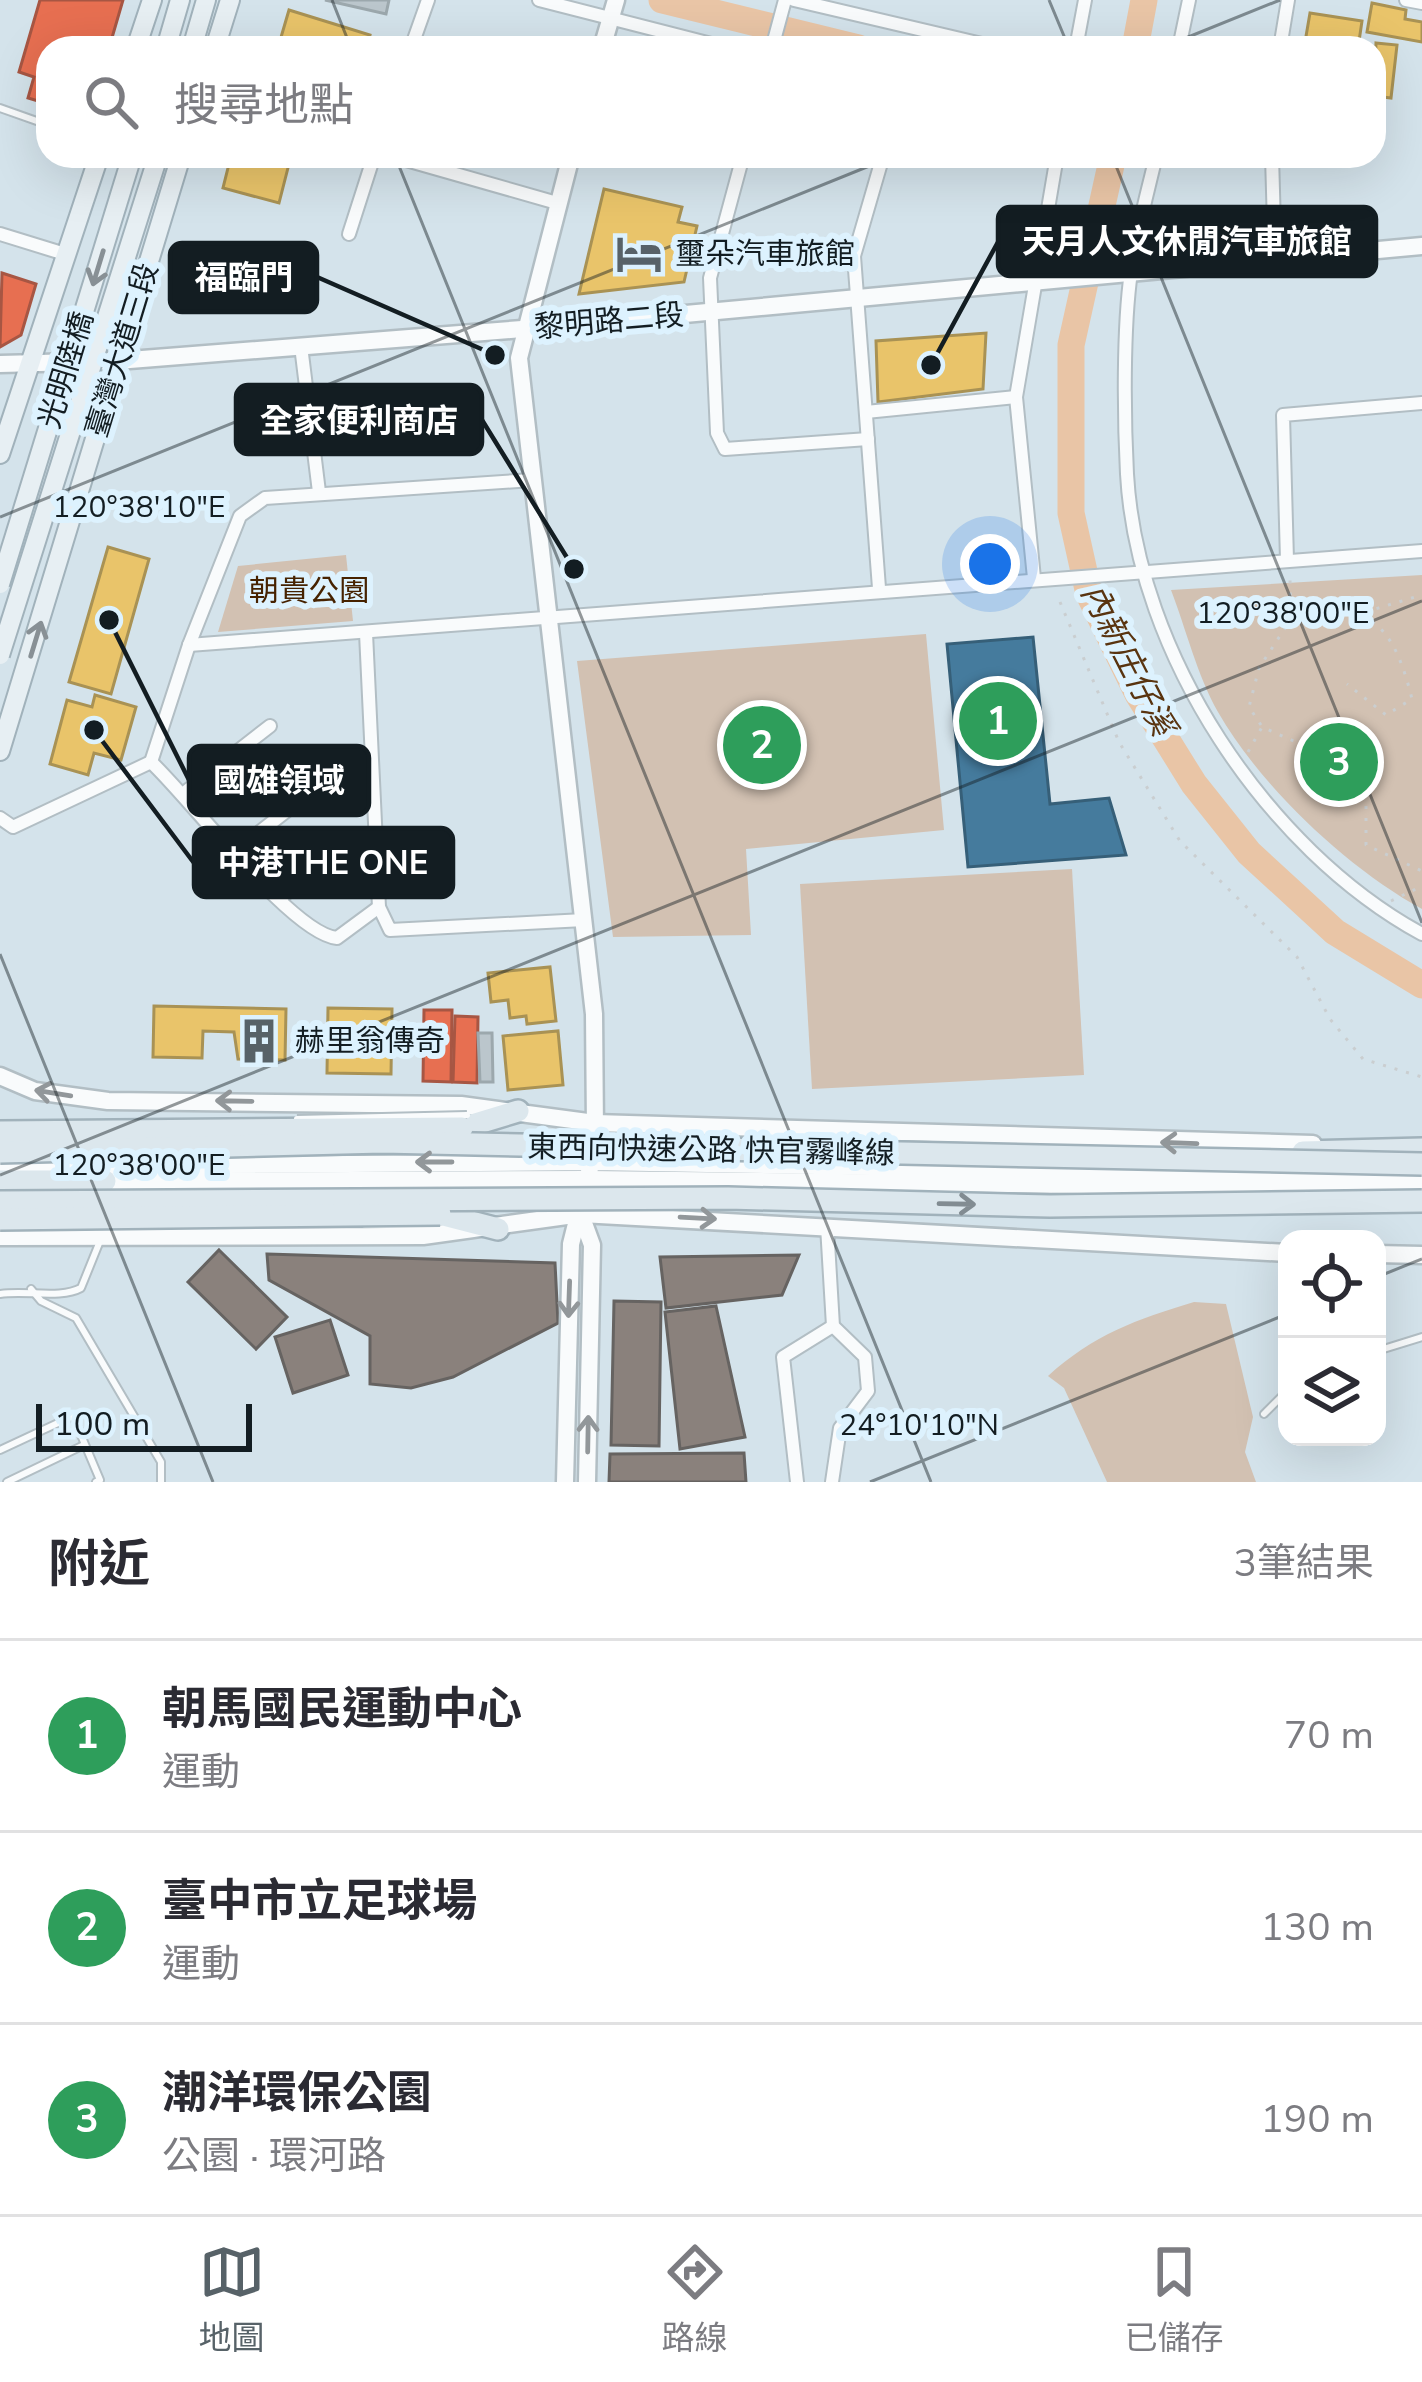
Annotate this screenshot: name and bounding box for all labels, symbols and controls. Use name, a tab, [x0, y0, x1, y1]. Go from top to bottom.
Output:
search box	[36, 36, 1386, 168]
icon: search	[78, 69, 144, 135]
text: 搜尋地點	[174, 75, 354, 136]
callout: 天月人文休閒汽車旅館	[998, 207, 1376, 276]
text: 天月人文休閒汽車旅館	[1022, 220, 1352, 265]
hotel icon: 璽朵汽車旅館	[614, 229, 664, 279]
place label: 璽朵汽車旅館	[675, 234, 855, 275]
callout: 福臨門	[170, 243, 317, 312]
one-way arrow	[86, 248, 108, 286]
text: 福臨門	[195, 256, 294, 301]
street label: 臺灣大道三段	[77, 258, 168, 442]
street label: 黎明路二段	[533, 295, 686, 348]
street label: 光明陸橋	[29, 307, 104, 434]
callout: 全家便利商店	[236, 385, 482, 454]
text: 全家便利商店	[260, 399, 458, 444]
text: 120°38'10"E	[53, 487, 225, 528]
your location	[960, 534, 1020, 594]
park label: 朝貴公園	[249, 571, 369, 612]
water label: 內新庄仔溪	[1070, 576, 1187, 747]
text: 120°38'00"E	[1197, 593, 1369, 634]
one-way arrow	[26, 621, 48, 659]
pin: 1	[959, 676, 1037, 766]
pin: 2	[723, 700, 801, 790]
pin: 3	[1300, 717, 1378, 807]
callout: 國雄領域	[189, 746, 369, 815]
text: 國雄領域	[213, 759, 345, 804]
callout: 中港THE ONE	[194, 828, 453, 897]
text: 中港THE ONE	[218, 841, 428, 886]
building icon: 赫里翁傳奇	[234, 1016, 284, 1066]
place label: 赫里翁傳奇	[295, 1021, 445, 1062]
one-way arrow	[34, 1081, 73, 1104]
one-way arrow	[215, 1090, 254, 1112]
street label: 東西向快速公路 快官霧峰線	[527, 1127, 895, 1174]
one-way arrow	[1160, 1131, 1199, 1154]
text: 120°38'00"E	[53, 1145, 225, 1186]
one-way arrow	[415, 1151, 454, 1174]
one-way arrow	[937, 1192, 976, 1215]
one-way arrow	[678, 1207, 717, 1230]
map controls	[1278, 1230, 1386, 1446]
button: locate	[1278, 1230, 1386, 1338]
one-way arrow	[557, 1279, 580, 1318]
button: layers	[1278, 1338, 1386, 1446]
scale bar	[36, 1398, 252, 1451]
text: 100 m	[54, 1402, 150, 1447]
text: 24°10'10"N	[839, 1405, 999, 1446]
one-way arrow	[577, 1415, 599, 1454]
text: 附近	[48, 1529, 150, 1599]
text: 3筆結果	[1234, 1537, 1374, 1590]
text: 朝馬國民運動中心	[162, 1679, 522, 1740]
text: 1	[75, 1709, 99, 1762]
text: 70 m	[1284, 1709, 1374, 1762]
text: 運動	[162, 1746, 240, 1799]
text: 臺中市立足球場	[162, 1871, 477, 1932]
text: 2	[75, 1901, 99, 1954]
text: 130 m	[1260, 1901, 1374, 1954]
text: 運動	[162, 1938, 240, 1991]
text: 潮洋環保公園	[162, 2063, 432, 2124]
text: 3	[75, 2093, 99, 2146]
text: 190 m	[1260, 2093, 1374, 2146]
text: 公園 · 環河路	[162, 2130, 386, 2183]
tab: 地圖	[199, 2239, 265, 2361]
tab: 路線	[662, 2239, 728, 2361]
tab: 已儲存	[1125, 2239, 1224, 2361]

